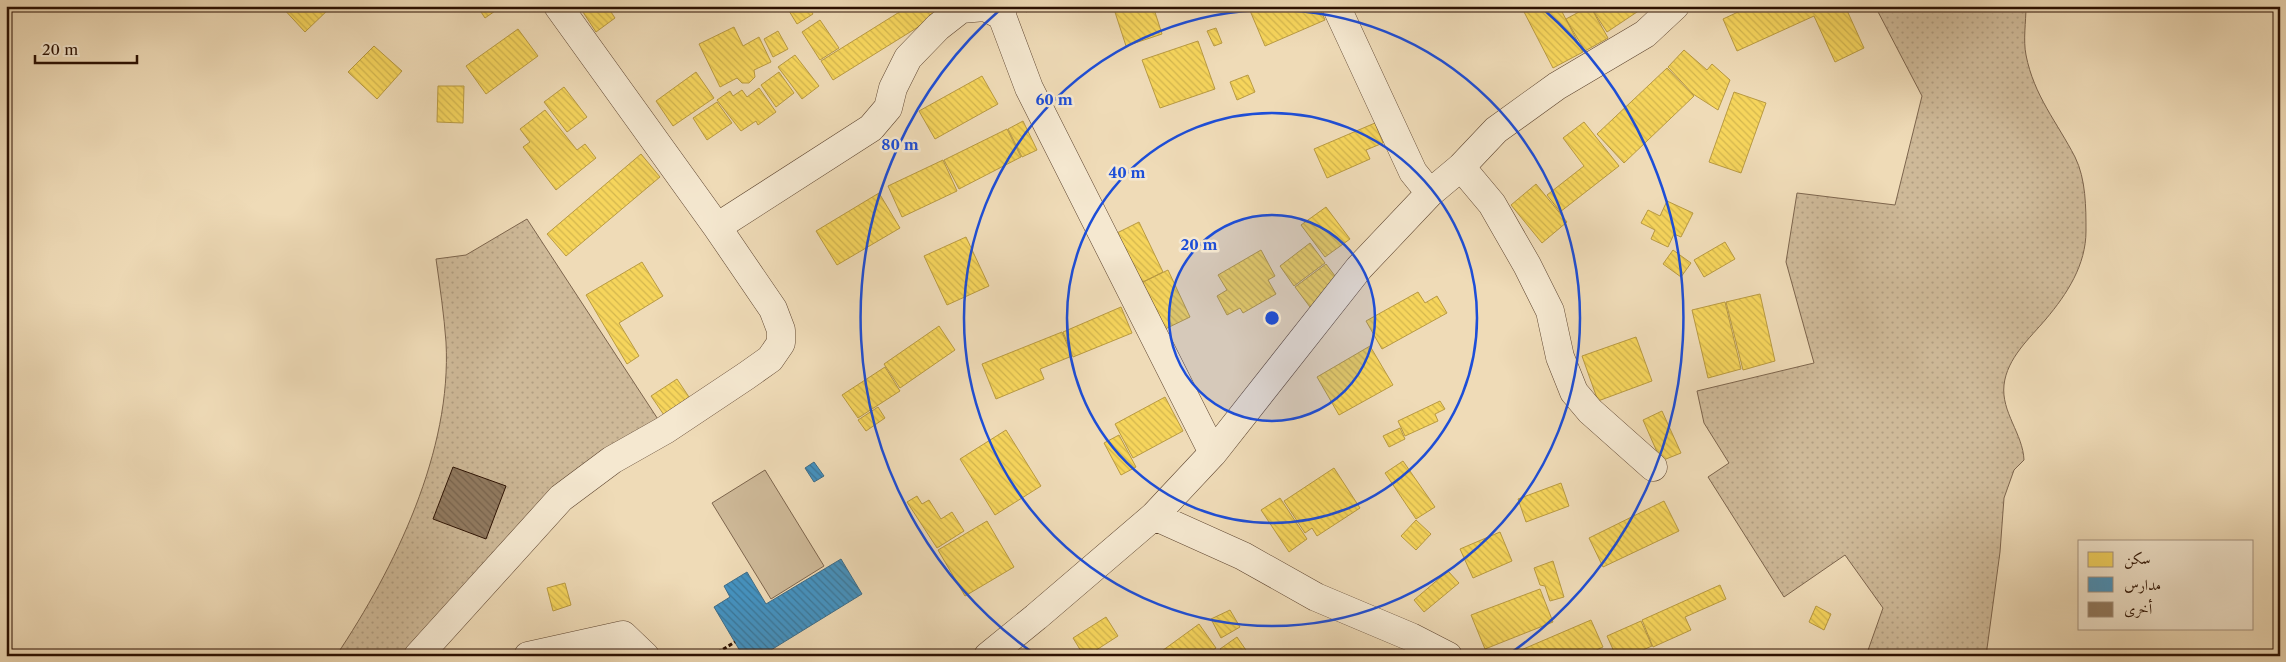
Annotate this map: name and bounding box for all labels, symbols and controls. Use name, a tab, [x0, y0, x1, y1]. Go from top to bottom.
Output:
scale bar	[35, 32, 138, 64]
text: 20 m	[42, 40, 78, 59]
text: 60 m	[1035, 90, 1073, 109]
text: 80 m	[881, 135, 919, 154]
text: 40 m	[1108, 163, 1146, 182]
text: 20 m	[1180, 235, 1218, 254]
centre of rings	[1263, 309, 1281, 327]
legend	[2078, 540, 2254, 630]
text: سكن	[2124, 549, 2151, 569]
text: مدارس	[2124, 575, 2161, 594]
text: أخرى	[2124, 598, 2153, 618]

